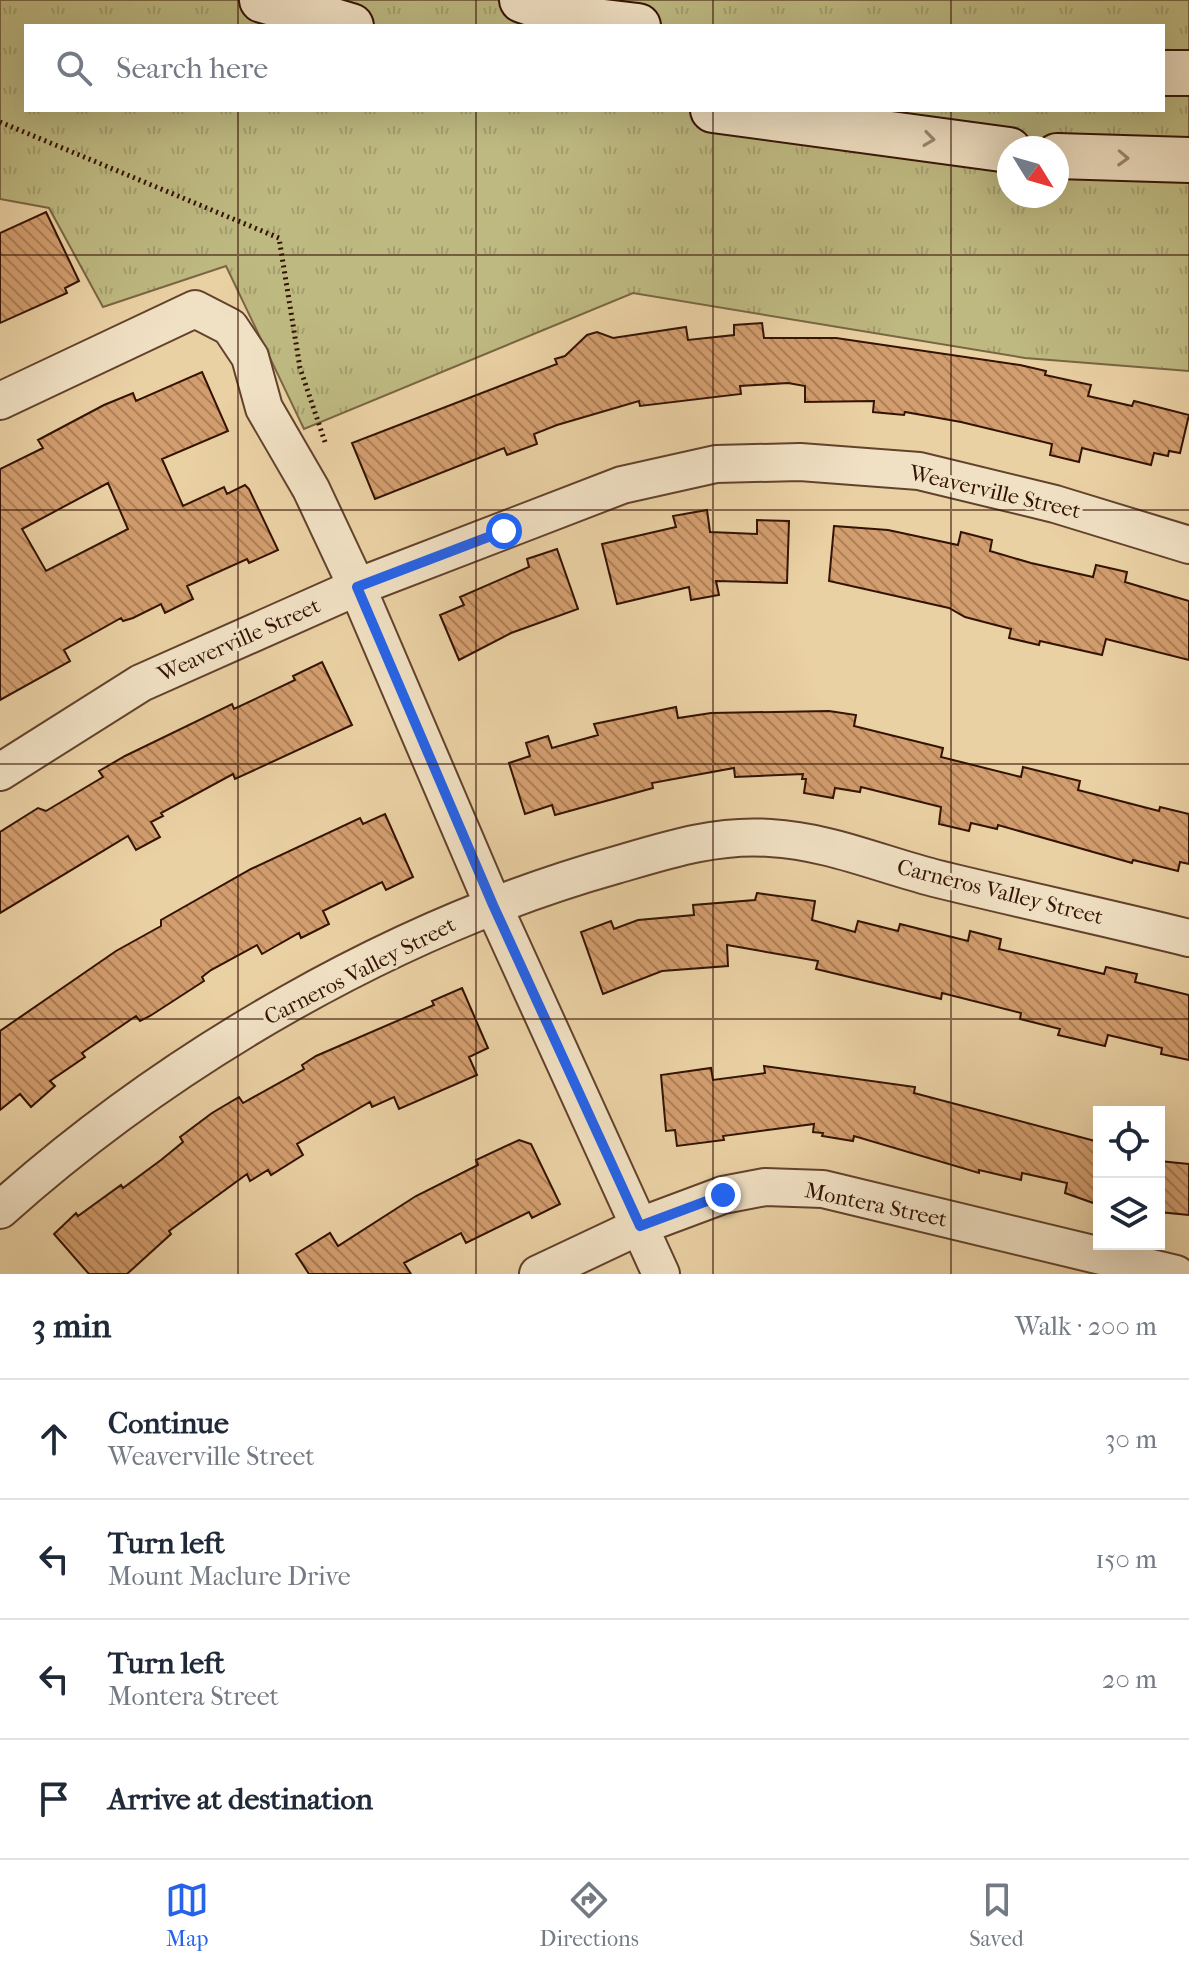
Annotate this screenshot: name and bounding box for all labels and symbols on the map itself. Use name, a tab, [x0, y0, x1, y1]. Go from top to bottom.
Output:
one-way arrow	[922, 130, 935, 147]
north arrow	[997, 136, 1069, 208]
one-way arrow	[1117, 150, 1130, 167]
street label: Weaverville Street	[906, 459, 1083, 524]
route start	[486, 513, 522, 549]
street label: Weaverville Street	[153, 593, 324, 688]
street label: Carneros Valley Street	[894, 854, 1106, 930]
street label: Carneros Valley Street	[260, 911, 460, 1031]
route end	[705, 1177, 741, 1213]
street label: Montera Street	[803, 1177, 950, 1233]

